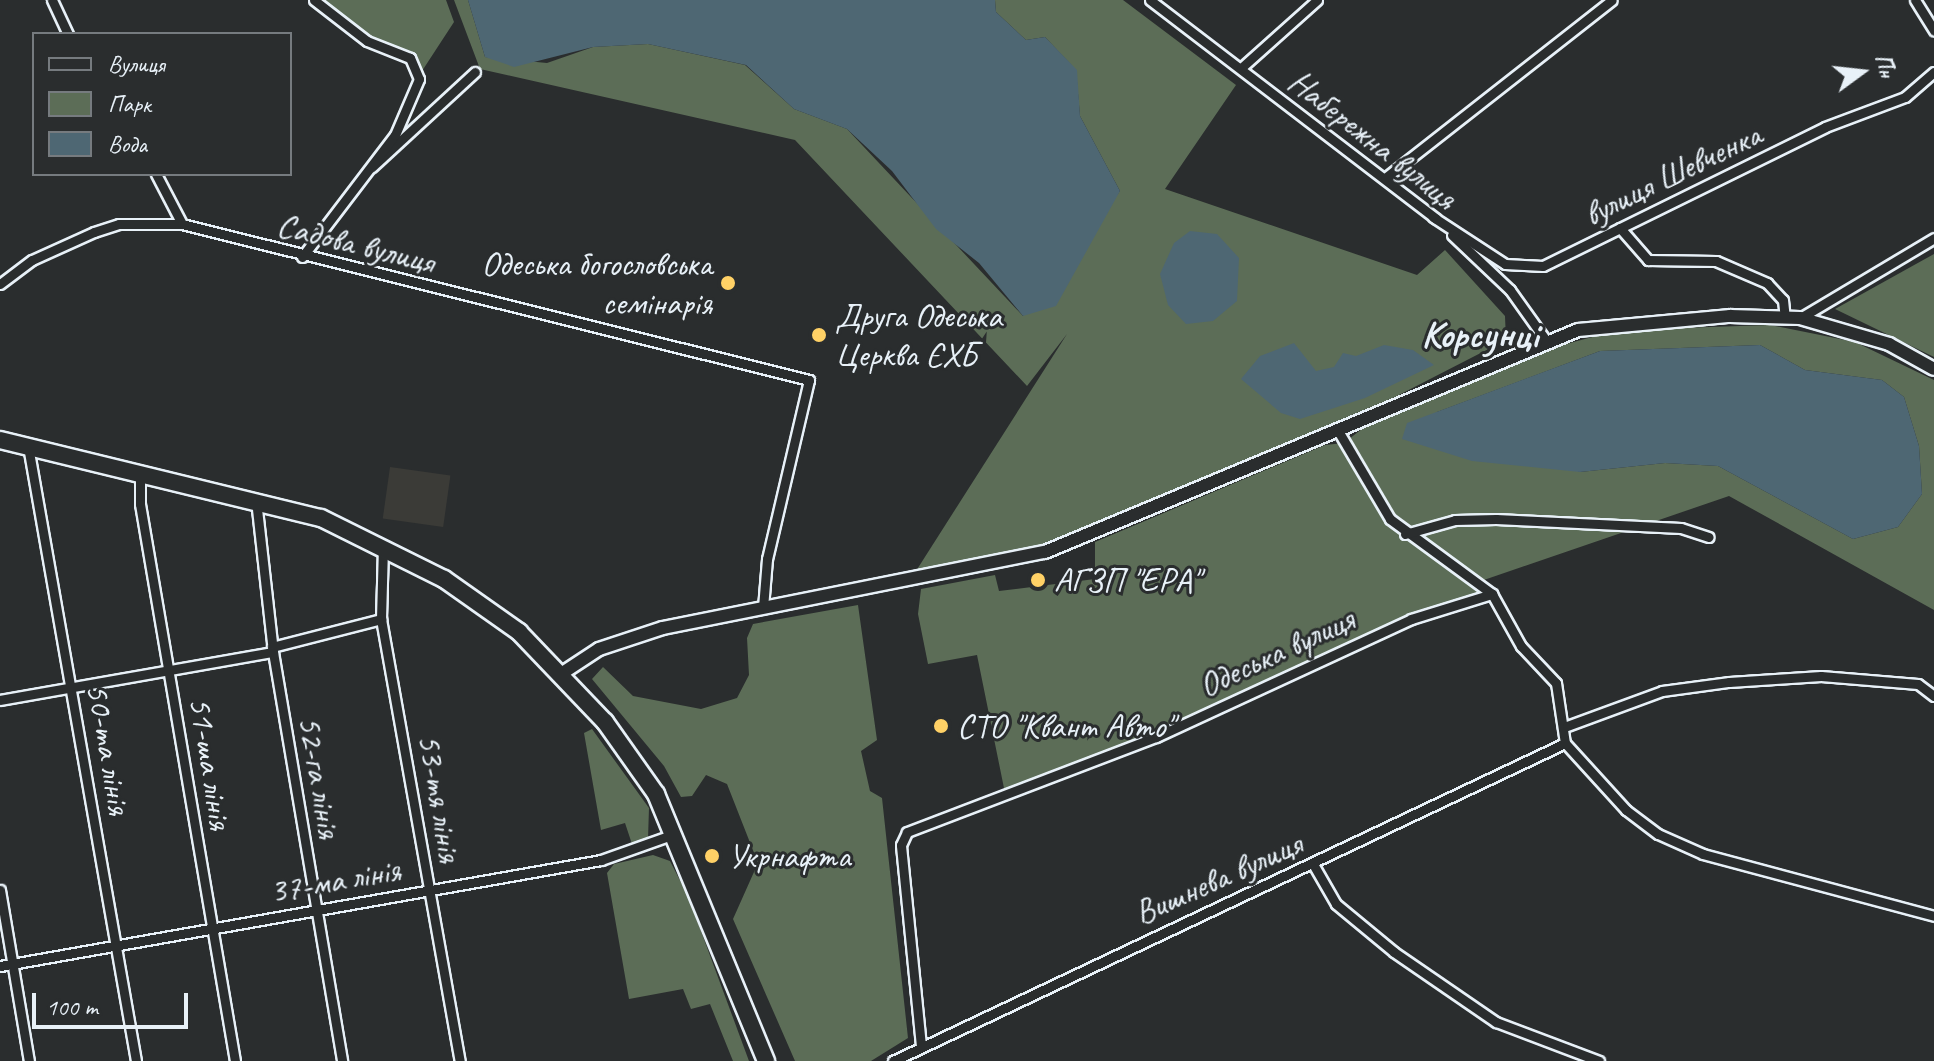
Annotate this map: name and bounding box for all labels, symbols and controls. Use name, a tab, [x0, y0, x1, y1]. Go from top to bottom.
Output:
legend	[32, 32, 292, 176]
north arrow	[1822, 32, 1902, 112]
text: Вулиця	[108, 49, 165, 79]
text: Пн	[1869, 51, 1902, 81]
street label: Набережна вулиця	[1280, 60, 1466, 218]
text: Парк	[108, 89, 151, 119]
street label: вулиця Шевченка	[1577, 114, 1767, 234]
text: Вода	[108, 129, 147, 159]
street label: Садова вулиця	[274, 204, 438, 282]
place label: Одеська богословська семінарія	[474, 243, 712, 322]
marker: Одеська богословська семінарія	[719, 274, 737, 292]
place label: Друга Одеська Церква ЄХБ	[835, 295, 1003, 374]
district label: Корсунці	[1422, 312, 1538, 358]
marker: Друга Одеська Церква ЄХБ	[810, 326, 828, 344]
place label: АГЗП "ЕРА"	[1054, 560, 1199, 600]
marker: АГЗП "ЕРА"	[1029, 571, 1047, 589]
street label: Одеська вулиця	[1191, 598, 1361, 706]
street label: 50-та лінія	[77, 679, 141, 819]
street label: 51-ша лінія	[180, 693, 242, 833]
place label: СТО "Квант Авто"	[957, 706, 1173, 746]
street label: 52-га лінія	[289, 712, 351, 842]
marker: СТО "Квант Авто"	[932, 717, 950, 735]
street label: 53-тя лінія	[409, 730, 471, 866]
street label: Вишнева вулиця	[1128, 823, 1308, 933]
place label: Укрнафта	[728, 836, 850, 876]
marker: Укрнафта	[703, 847, 721, 865]
street label: 37-ма лінія	[266, 848, 404, 912]
scale bar	[36, 977, 192, 1027]
text: 100 m	[46, 992, 98, 1022]

